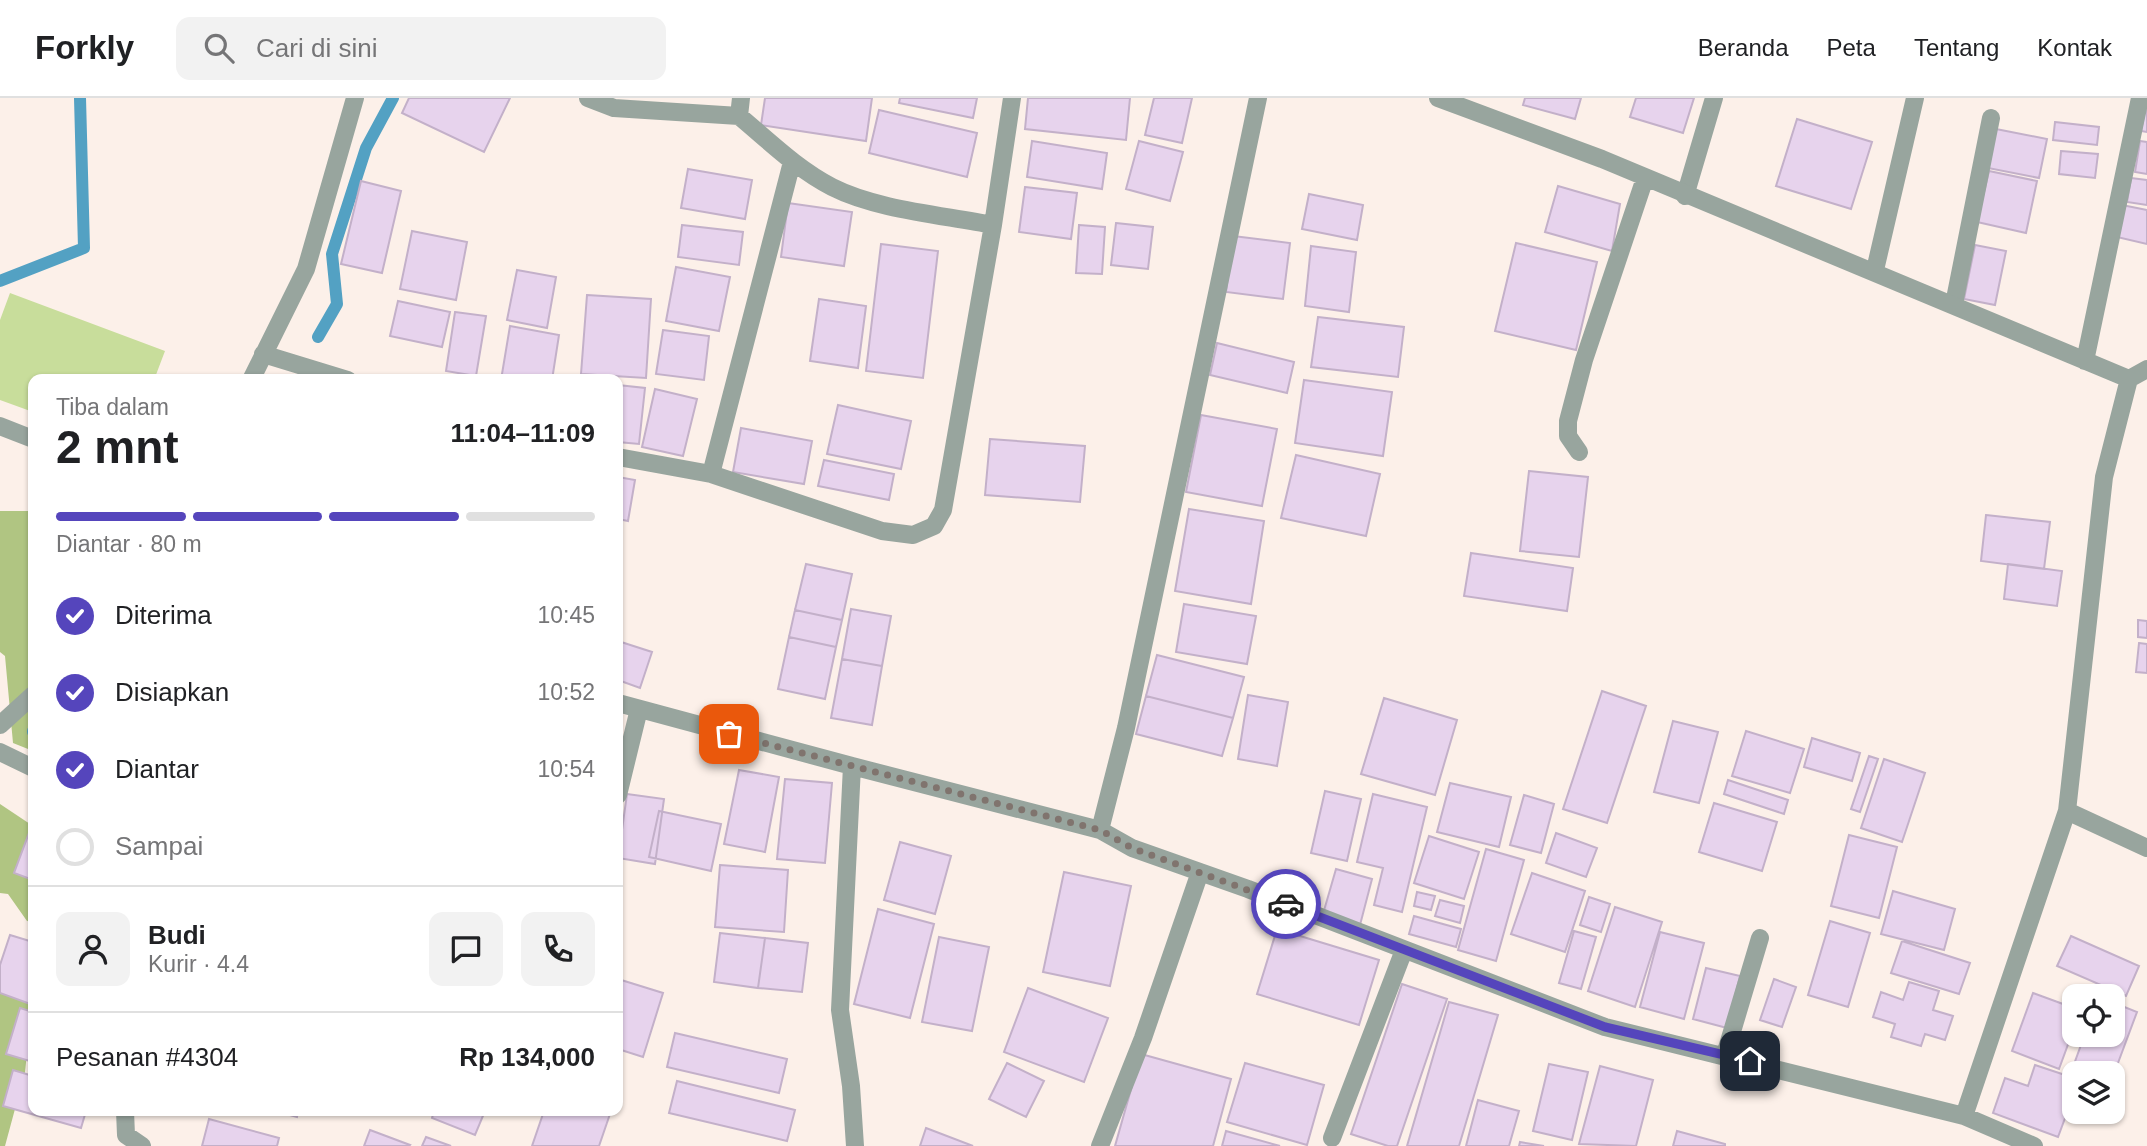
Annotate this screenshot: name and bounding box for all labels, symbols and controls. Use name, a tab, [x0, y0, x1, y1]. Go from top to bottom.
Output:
search box	[176, 17, 666, 80]
text: Forkly	[35, 29, 134, 66]
icon: search	[200, 29, 238, 67]
text: Cari di sini	[256, 33, 377, 63]
text: Beranda	[1698, 34, 1789, 61]
text: Peta	[1827, 34, 1876, 61]
text: Tentang	[1914, 34, 1999, 61]
text: Kontak	[2037, 34, 2112, 61]
text: Tiba dalam	[56, 394, 169, 420]
text: 11:04–11:09	[450, 418, 595, 448]
text: 2 mnt	[56, 421, 179, 473]
text: Diantar · 80 m	[56, 531, 202, 557]
icon: check	[56, 597, 94, 635]
text: Diterima	[115, 600, 212, 630]
text: 10:45	[537, 602, 595, 628]
icon: check	[56, 674, 94, 712]
text: Disiapkan	[115, 677, 229, 707]
text: 10:52	[537, 679, 595, 705]
pin	[699, 704, 759, 764]
icon: bag	[710, 715, 748, 753]
icon: check	[56, 751, 94, 789]
text: Diantar	[115, 754, 199, 784]
text: 10:54	[537, 756, 595, 782]
text: Sampai	[115, 831, 203, 861]
courier	[1251, 869, 1321, 939]
icon: car	[1267, 885, 1305, 923]
button: person	[56, 912, 130, 986]
button: chat	[429, 912, 503, 986]
button: phone	[521, 912, 595, 986]
text: Budi	[148, 920, 206, 950]
text: Kurir · 4.4	[148, 951, 249, 977]
map controls	[2062, 984, 2125, 1124]
button: locate	[2062, 984, 2125, 1047]
pin	[1720, 1031, 1780, 1091]
text: Pesanan #4304	[56, 1042, 238, 1072]
text: Rp 134,000	[459, 1042, 595, 1072]
icon: home	[1731, 1042, 1769, 1080]
button: layers	[2062, 1061, 2125, 1124]

